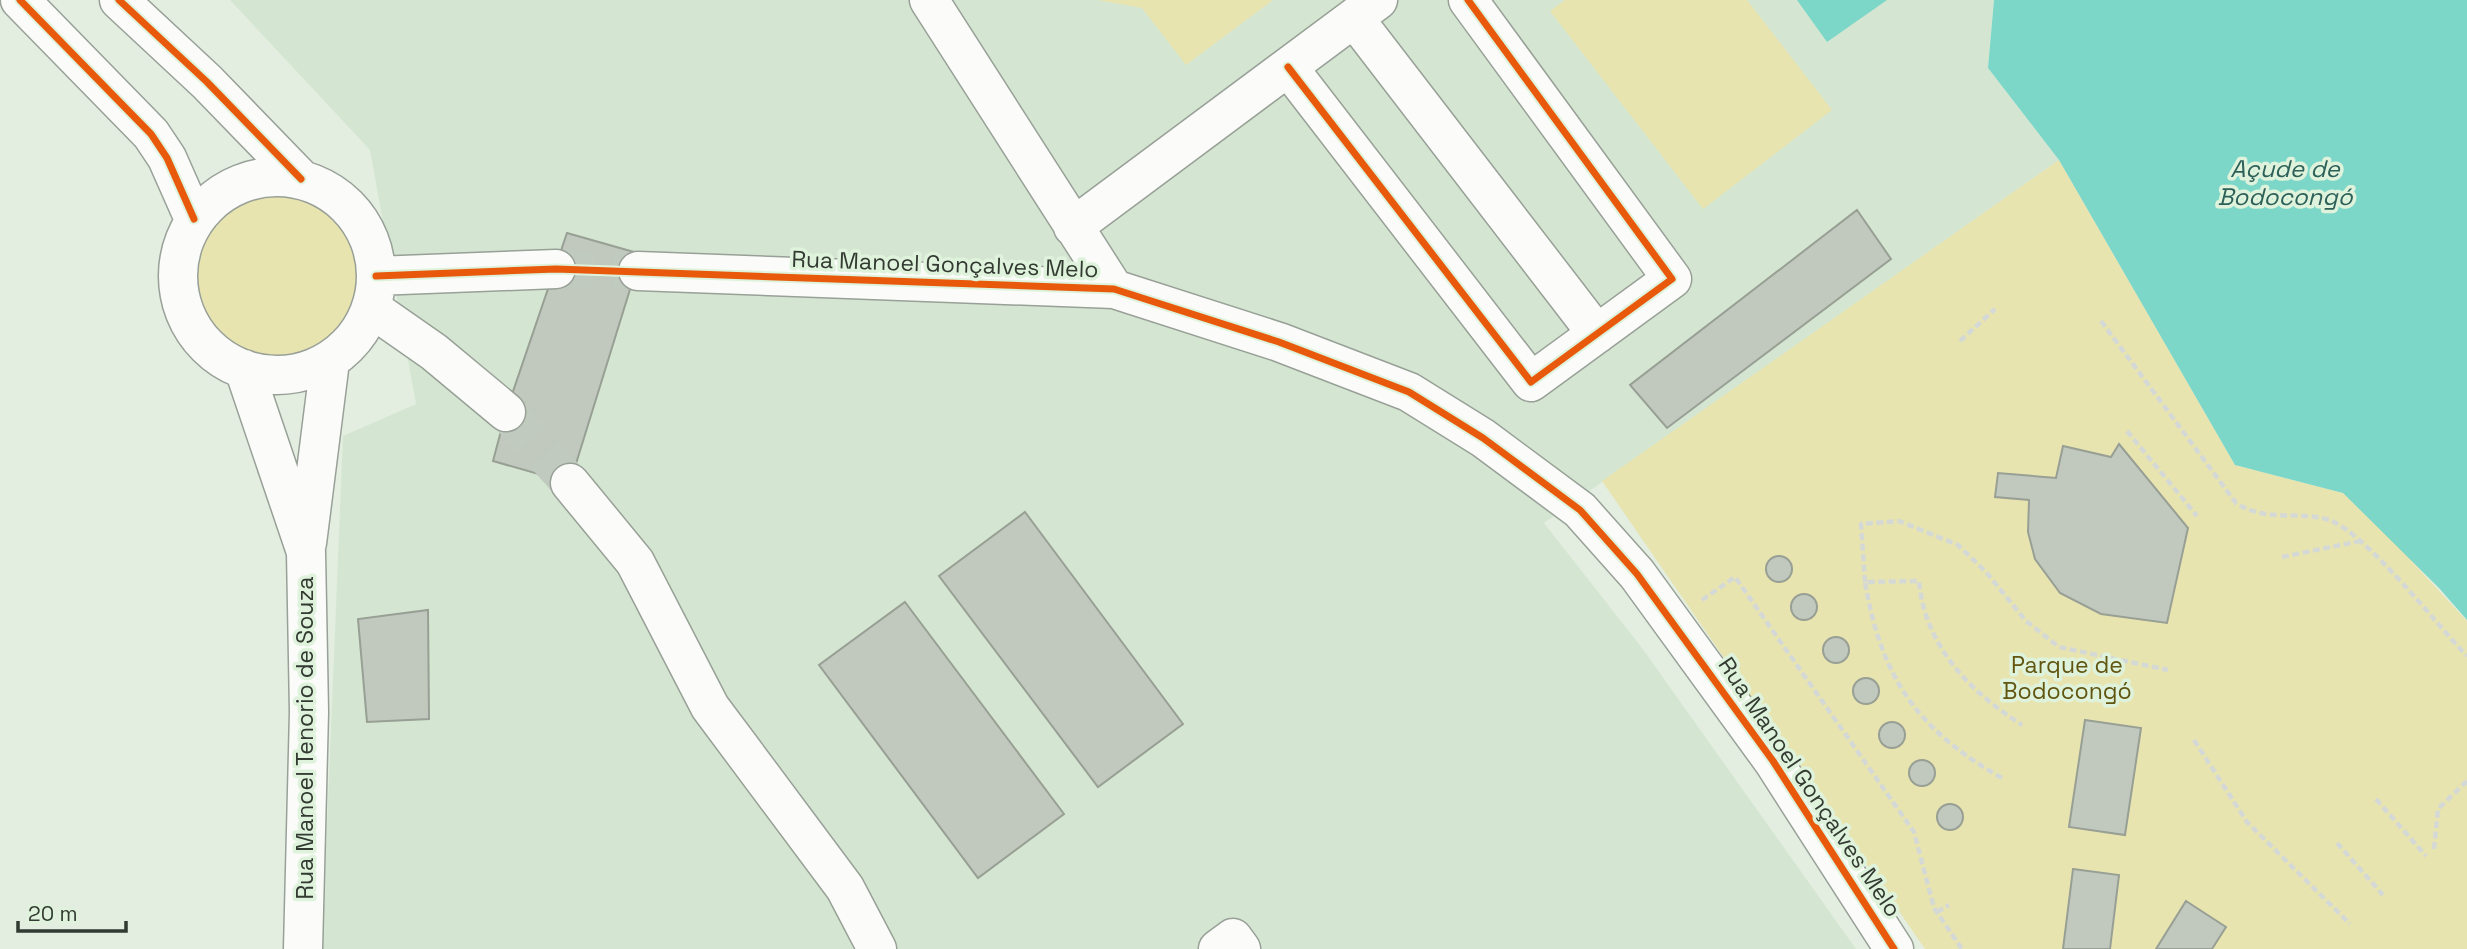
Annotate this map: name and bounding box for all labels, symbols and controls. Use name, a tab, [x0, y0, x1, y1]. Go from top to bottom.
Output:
water label: Açude de Bodocongó	[2217, 153, 2354, 212]
street label: Rua Manoel Gonçalves Melo	[791, 244, 1099, 284]
street label: Rua Manoel Tenorio de Souza	[290, 576, 320, 900]
park label: Parque de Bodocongó	[2002, 650, 2132, 706]
street label: Rua Manoel Gonçalves Melo	[1712, 651, 1908, 923]
scale bar	[18, 890, 126, 934]
text: 20 m	[28, 900, 78, 927]

